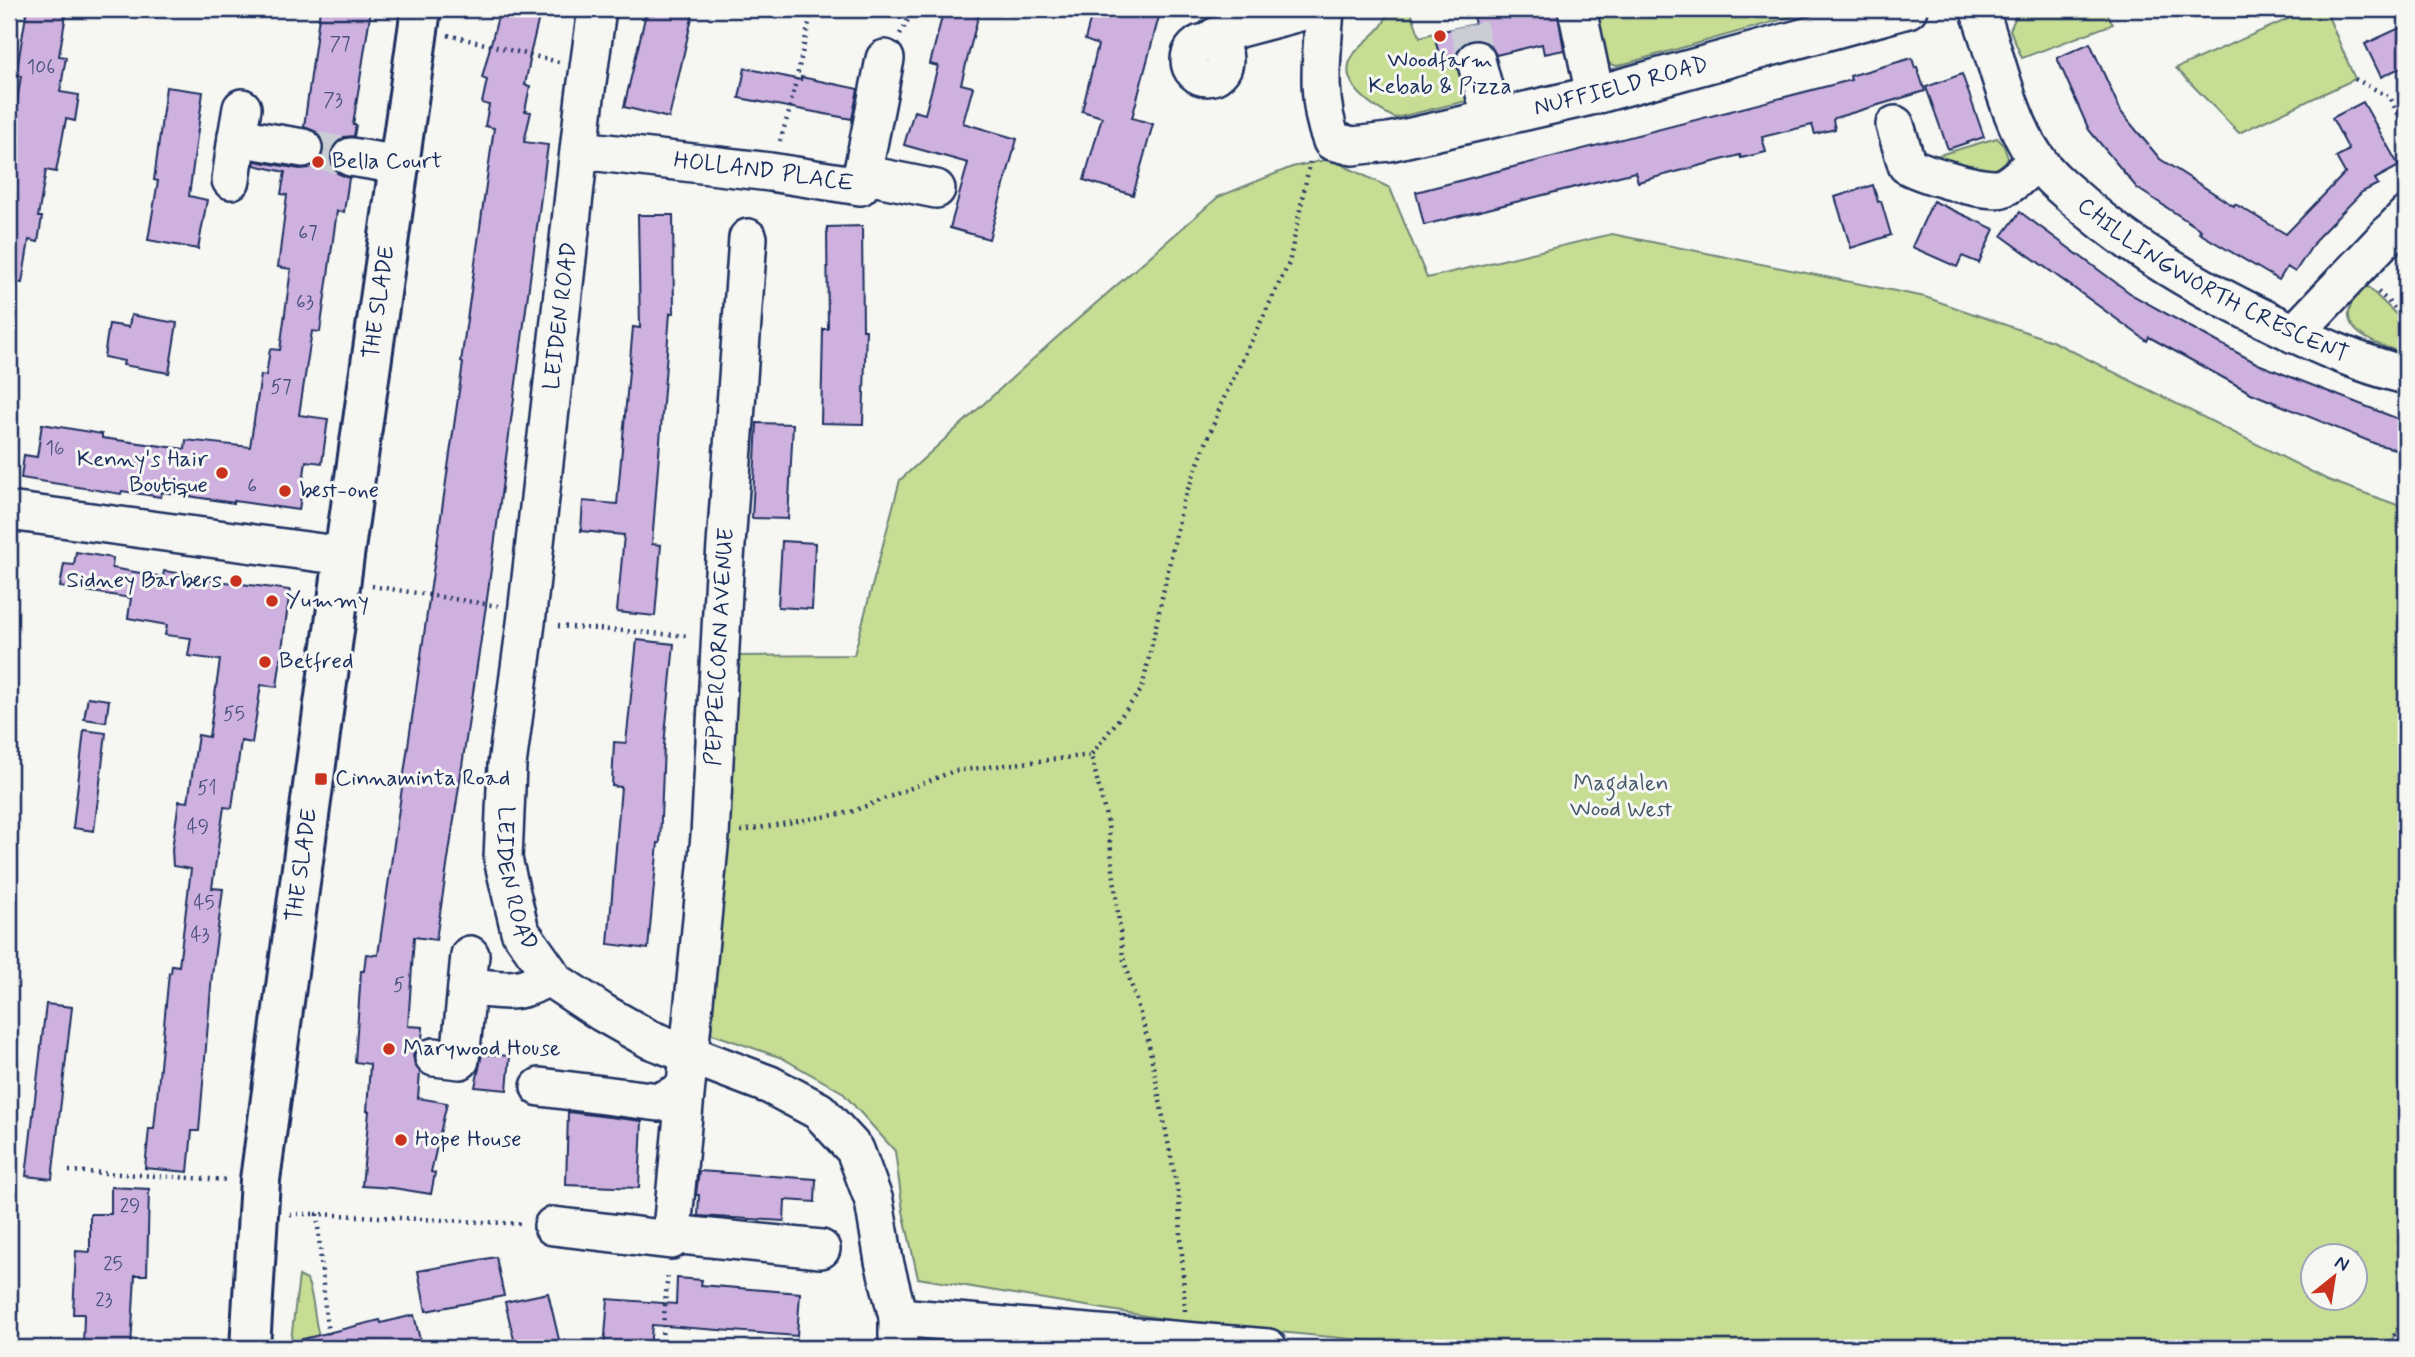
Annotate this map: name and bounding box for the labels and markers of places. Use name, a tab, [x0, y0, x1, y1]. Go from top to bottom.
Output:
marker: Woodfarm Kebab & Pizza	[1432, 28, 1448, 44]
place label: Woodfarm Kebab & Pizza	[1368, 46, 1512, 102]
place label: Bella Court	[332, 147, 442, 177]
marker: Bella Court	[310, 154, 326, 170]
place label: Kenny's Hair Boutique	[77, 445, 208, 501]
marker: Kenny's Hair Boutique	[214, 465, 230, 481]
place label: best-one	[299, 476, 379, 506]
marker: best-one	[277, 483, 293, 499]
place label: Sidney Barbers	[66, 566, 222, 596]
marker: Sidney Barbers	[228, 573, 244, 589]
place label: Yummy	[286, 586, 369, 616]
marker: Yummy	[264, 593, 280, 609]
place label: Betfred	[279, 647, 354, 677]
marker: Betfred	[257, 654, 273, 670]
place label: Cinnaminta Road	[335, 764, 510, 794]
marker: Cinnaminta Road	[313, 771, 329, 787]
place label: Marywood House	[403, 1034, 561, 1064]
marker: Marywood House	[381, 1041, 397, 1057]
place label: Hope House	[415, 1125, 522, 1155]
marker: Hope House	[393, 1132, 409, 1148]

